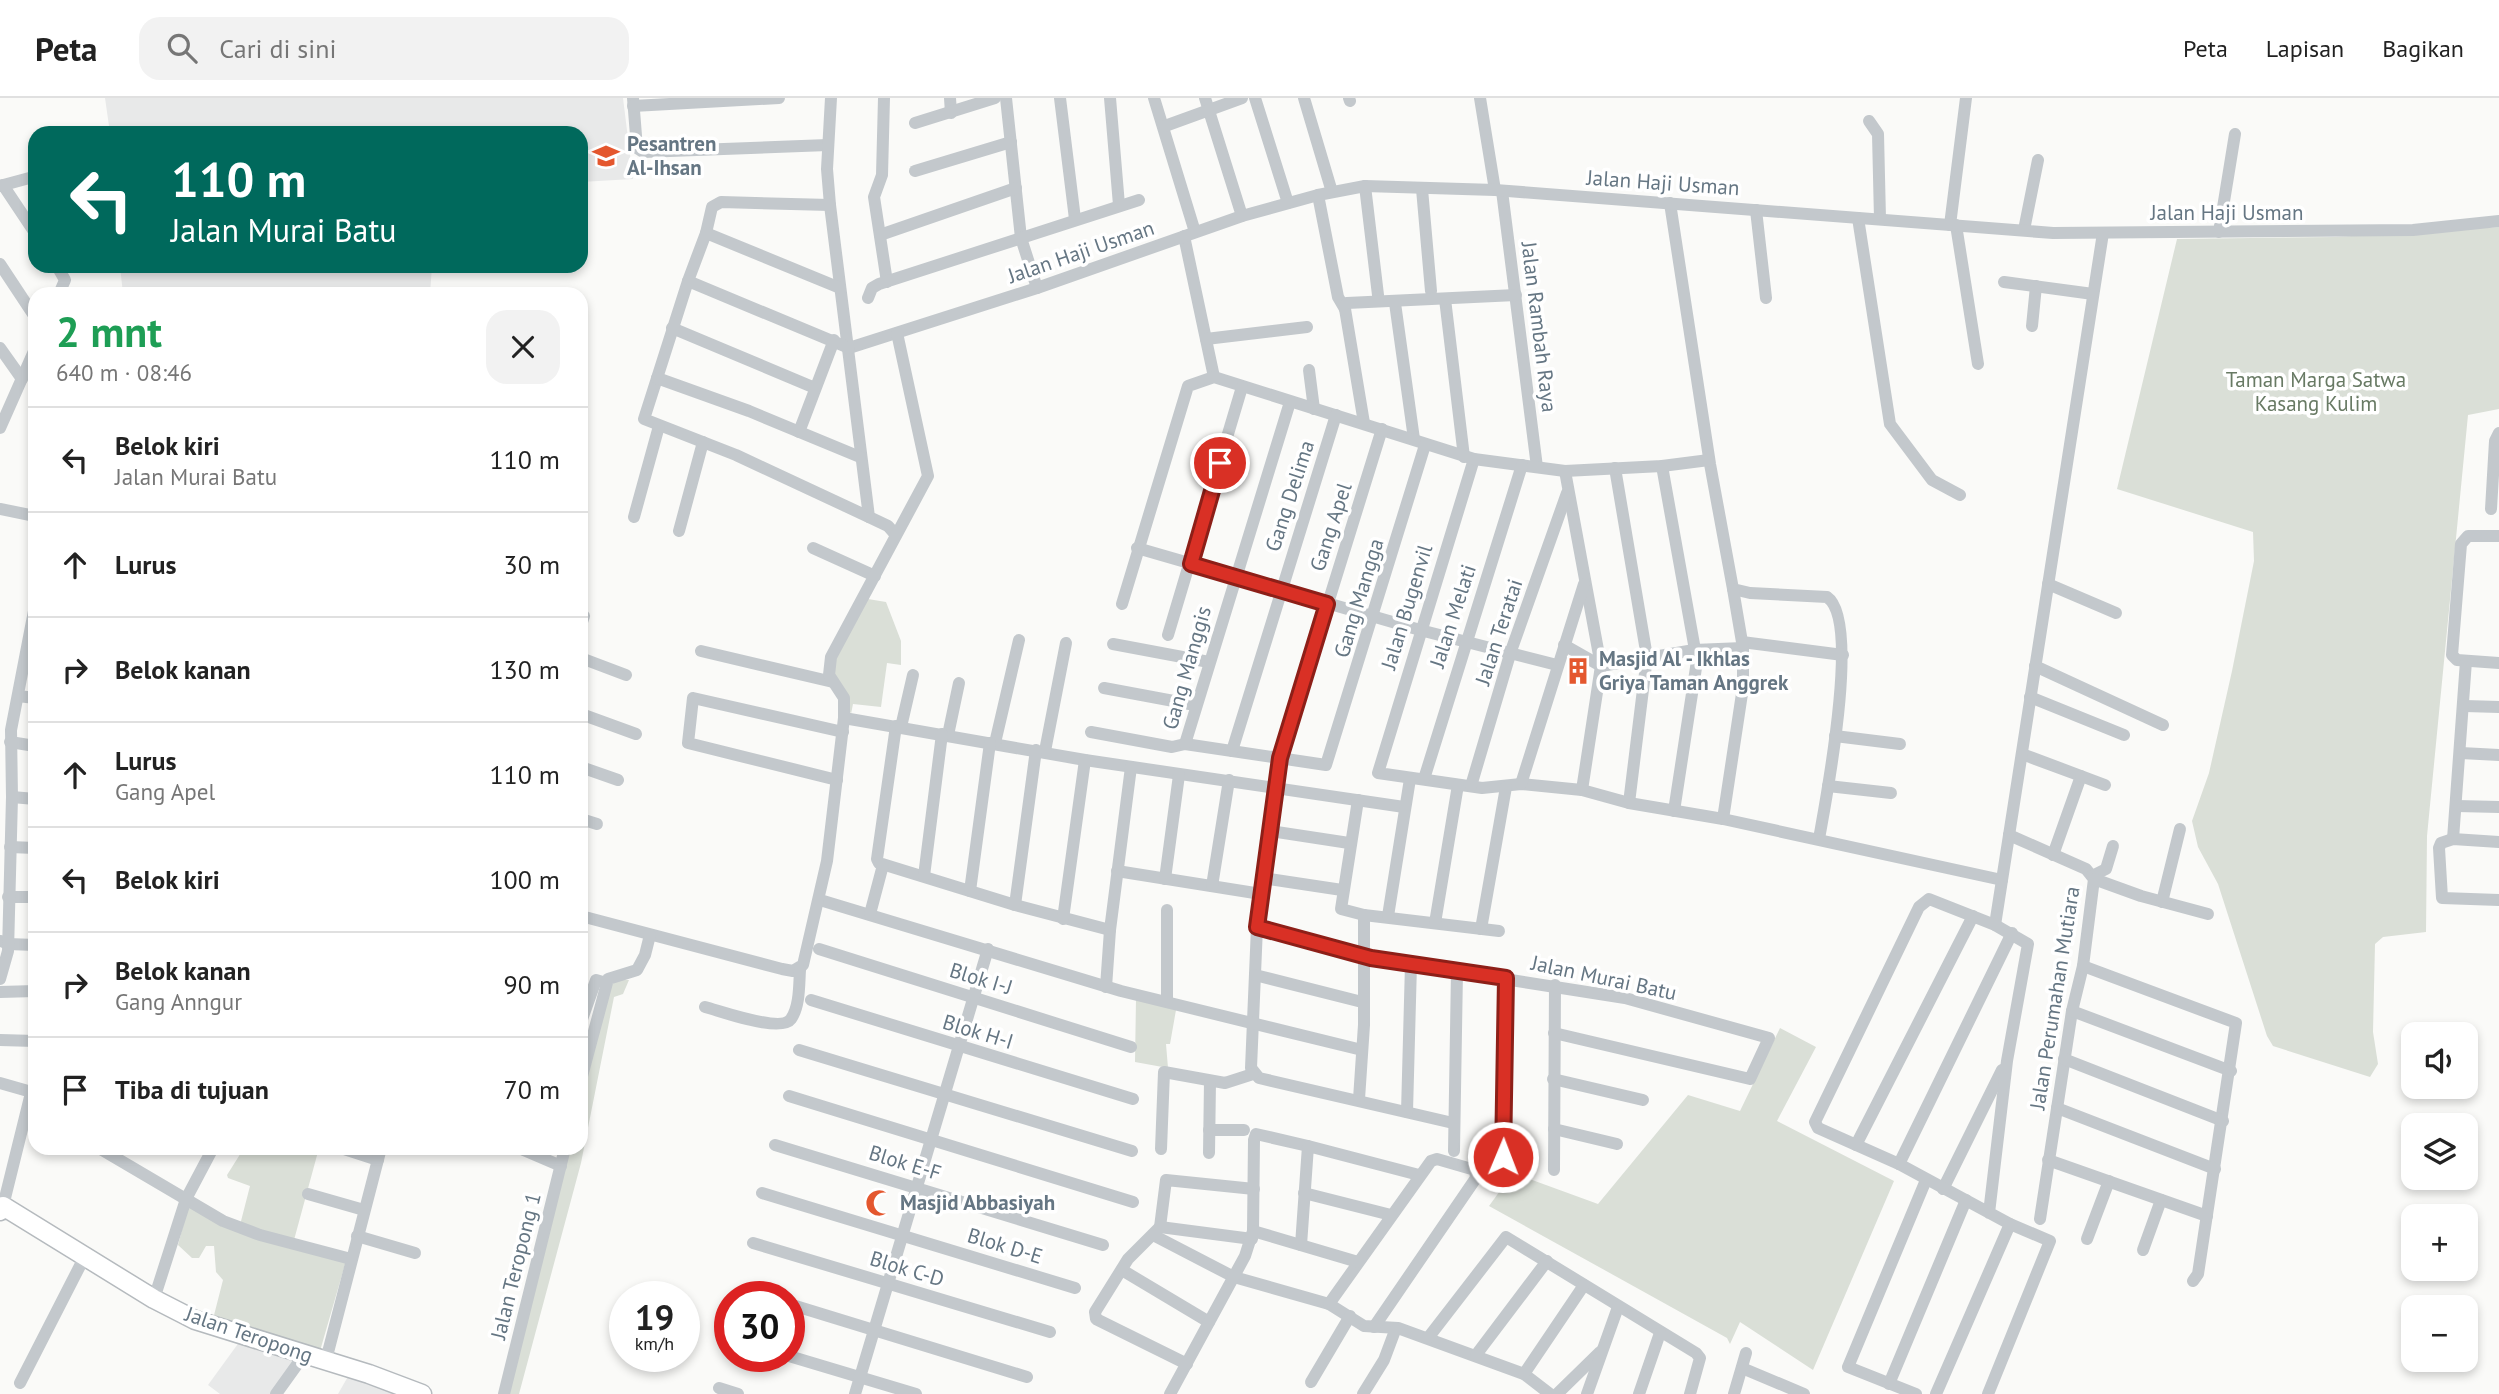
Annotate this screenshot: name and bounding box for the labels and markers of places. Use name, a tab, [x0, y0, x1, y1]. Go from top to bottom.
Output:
place label: Pesantren Al-Ihsan	[627, 130, 716, 181]
school or university icon: Pesantren Al-Ihsan	[591, 141, 621, 171]
pin	[1190, 433, 1250, 493]
place label: Masjid Al - Ikhlas Griya Taman Anggrek	[1599, 645, 1789, 696]
building icon: Masjid Al - Ikhlas Griya Taman Anggrek	[1563, 656, 1593, 686]
mosque icon: Masjid Abbasiyah	[864, 1188, 894, 1218]
place label: Masjid Abbasiyah	[900, 1189, 1055, 1216]

